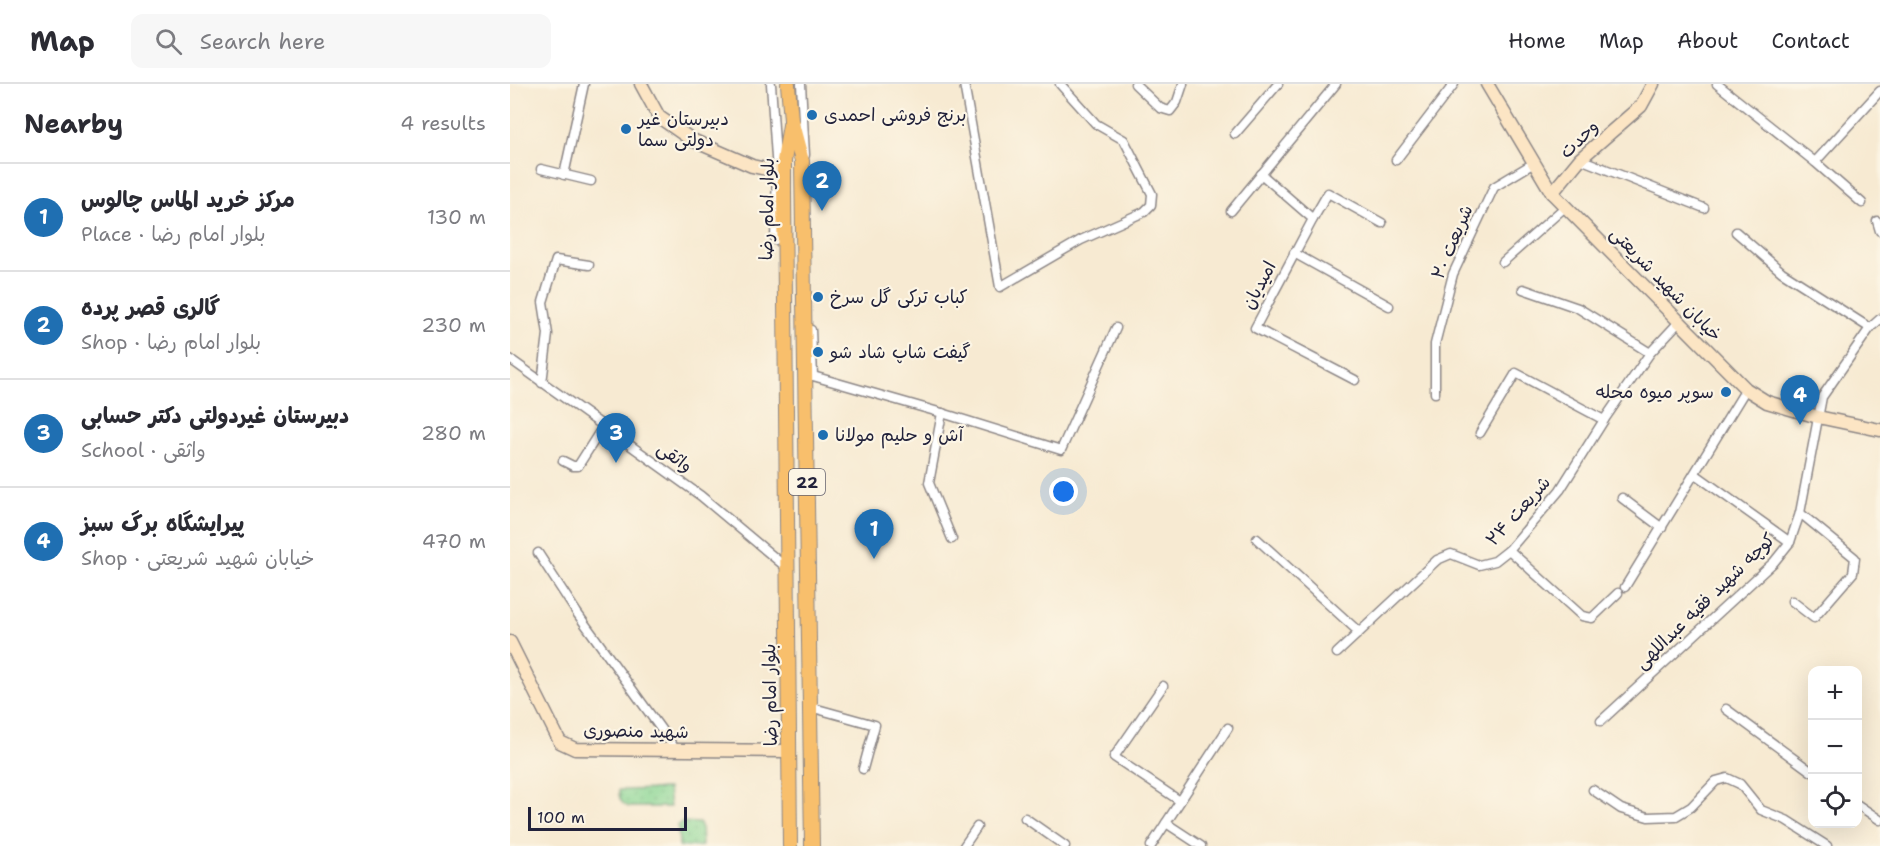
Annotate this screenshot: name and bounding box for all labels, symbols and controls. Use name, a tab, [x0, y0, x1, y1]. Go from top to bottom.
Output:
search box	[131, 14, 551, 68]
text: Map	[30, 22, 95, 60]
icon: search	[152, 25, 185, 58]
text: Search here	[200, 27, 325, 56]
text: Home	[1508, 27, 1566, 55]
text: Map	[1599, 27, 1644, 55]
text: About	[1677, 27, 1738, 55]
text: Contact	[1771, 27, 1850, 55]
place label: برنج فروشی احمدی	[824, 103, 966, 127]
text: Nearby	[24, 106, 123, 141]
place label: دبیرستان غیر دولتی سما	[636, 107, 729, 152]
marker: برنج فروشی احمدی	[805, 108, 819, 122]
text: 4 results	[400, 110, 486, 136]
street label: وحدت	[1554, 115, 1604, 163]
marker: دبیرستان غیر دولتی سما	[619, 122, 633, 136]
street label: بلوار امام رضا	[754, 157, 782, 261]
pin: 2	[802, 162, 842, 211]
text: مرکز خرید الماس چالوس	[81, 185, 295, 214]
street label: شریعت ۲۰	[1426, 201, 1478, 283]
text: 1	[39, 204, 48, 230]
text: 130 m	[427, 204, 486, 230]
text: Place · بلوار امام رضا	[81, 221, 265, 247]
street label: خیابان شهید شریعتی	[1605, 221, 1727, 347]
street label: امیدیان	[1236, 257, 1282, 313]
place label: کباب ترکی گل سرخ	[830, 285, 968, 309]
marker: کباب ترکی گل سرخ	[811, 290, 825, 304]
text: گالری قصر پرده	[81, 293, 220, 322]
text: 2	[37, 312, 51, 338]
text: 230 m	[421, 312, 486, 338]
text: Shop · بلوار امام رضا	[81, 329, 261, 355]
place label: گیفت شاپ شاد شو	[828, 340, 971, 364]
marker: گیفت شاپ شاد شو	[811, 345, 825, 359]
pin: 4	[1780, 376, 1820, 425]
place label: سوپر میوه محله	[1596, 380, 1714, 404]
marker: سوپر میوه محله	[1719, 385, 1733, 399]
text: دبیرستان غیردولتی دکتر حسابی	[81, 401, 349, 430]
pin: 3	[596, 414, 636, 463]
text: 3	[37, 420, 51, 446]
text: 280 m	[421, 420, 486, 446]
place label: آش و حلیم مولانا	[835, 423, 965, 449]
marker: آش و حلیم مولانا	[816, 428, 830, 442]
street label: واثقی	[652, 436, 698, 478]
text: School · واثقی	[81, 437, 206, 463]
road number: 22	[789, 469, 825, 495]
street label: شریعت ۲۴	[1480, 471, 1556, 551]
your location	[1049, 477, 1078, 506]
text: پیرایشگاه برگ سبز	[81, 509, 244, 538]
pin: 1	[854, 510, 894, 559]
street label: کوچه شهید فقیه عبداللهی	[1630, 527, 1781, 674]
text: 4	[37, 528, 51, 554]
text: 470 m	[422, 528, 486, 554]
text: Shop · خیابان شهید شریعتی	[81, 545, 315, 571]
street label: بلوار امام رضا	[757, 643, 785, 747]
map controls	[1808, 666, 1862, 828]
button: +	[1808, 666, 1862, 720]
street label: شهید منصوری	[583, 718, 689, 744]
button: −	[1808, 720, 1862, 774]
button: locate	[1808, 774, 1862, 828]
scale bar	[528, 804, 687, 832]
text: 100 m	[537, 807, 585, 828]

